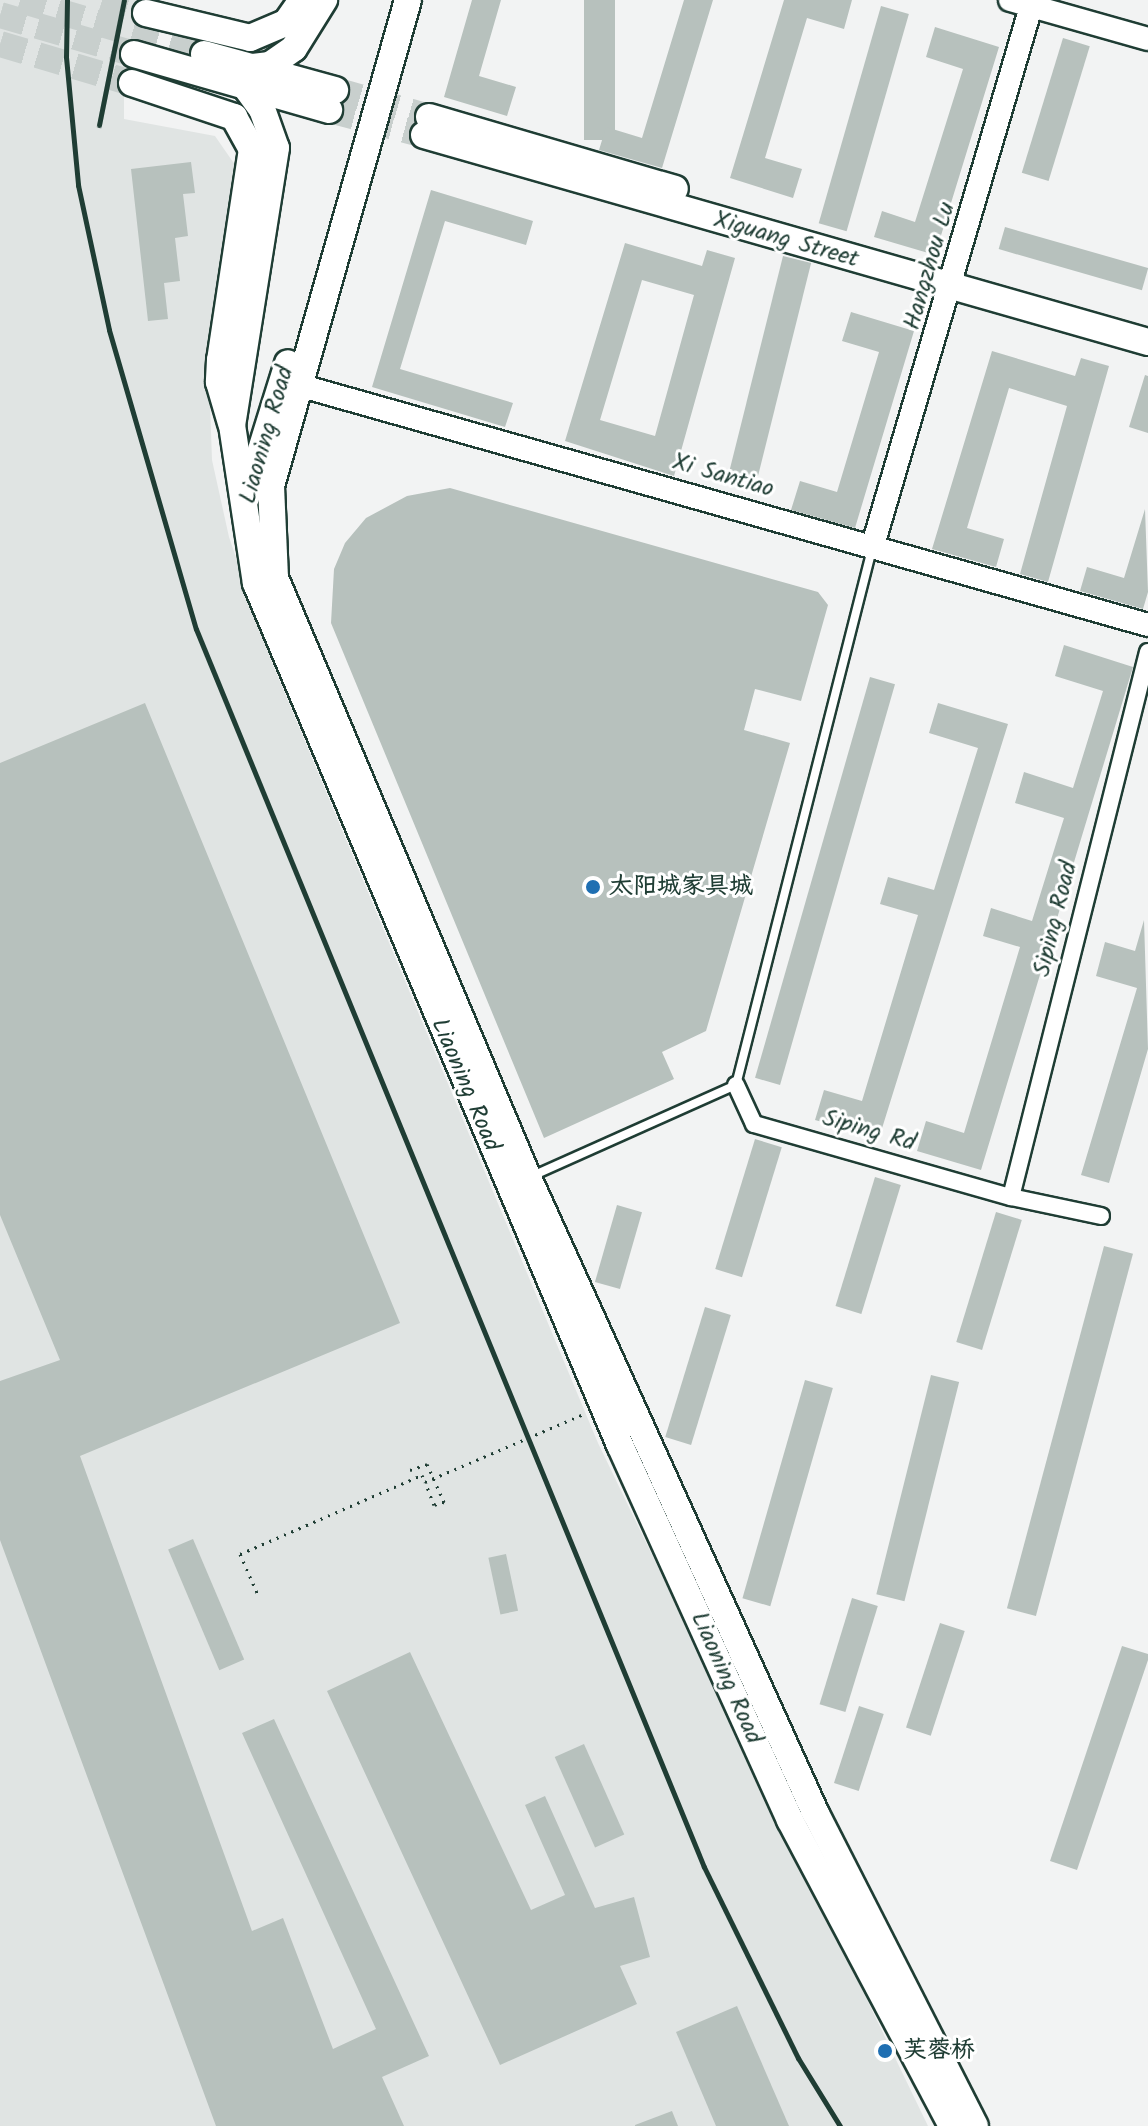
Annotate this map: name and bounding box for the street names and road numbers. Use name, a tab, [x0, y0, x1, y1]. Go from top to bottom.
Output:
street label: Hangzhou Lu	[898, 199, 962, 333]
street label: Xiguang Street	[710, 206, 862, 274]
street label: Liaoning Road	[234, 363, 300, 507]
street label: Xi Santiao	[669, 448, 777, 504]
street label: Siping Road	[1028, 858, 1084, 980]
street label: Liaoning Road	[424, 1014, 506, 1156]
street label: Siping Rd	[819, 1104, 919, 1158]
street label: Liaoning Road	[684, 1608, 768, 1748]

